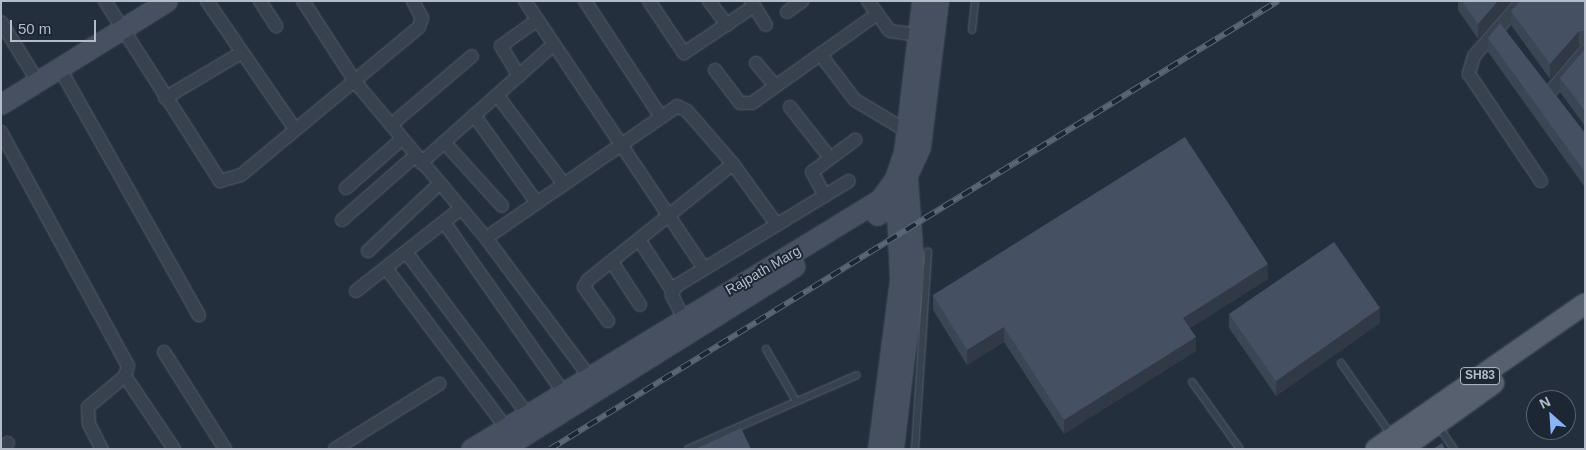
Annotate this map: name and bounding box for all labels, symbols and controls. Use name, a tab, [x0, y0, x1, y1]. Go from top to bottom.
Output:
scale bar	[12, 10, 99, 42]
text: 50 m	[18, 20, 51, 37]
street label: Rajpath Marg	[722, 242, 804, 298]
road number: SH83	[1459, 366, 1501, 386]
north arrow	[1526, 390, 1576, 440]
text: N	[1537, 393, 1553, 412]

